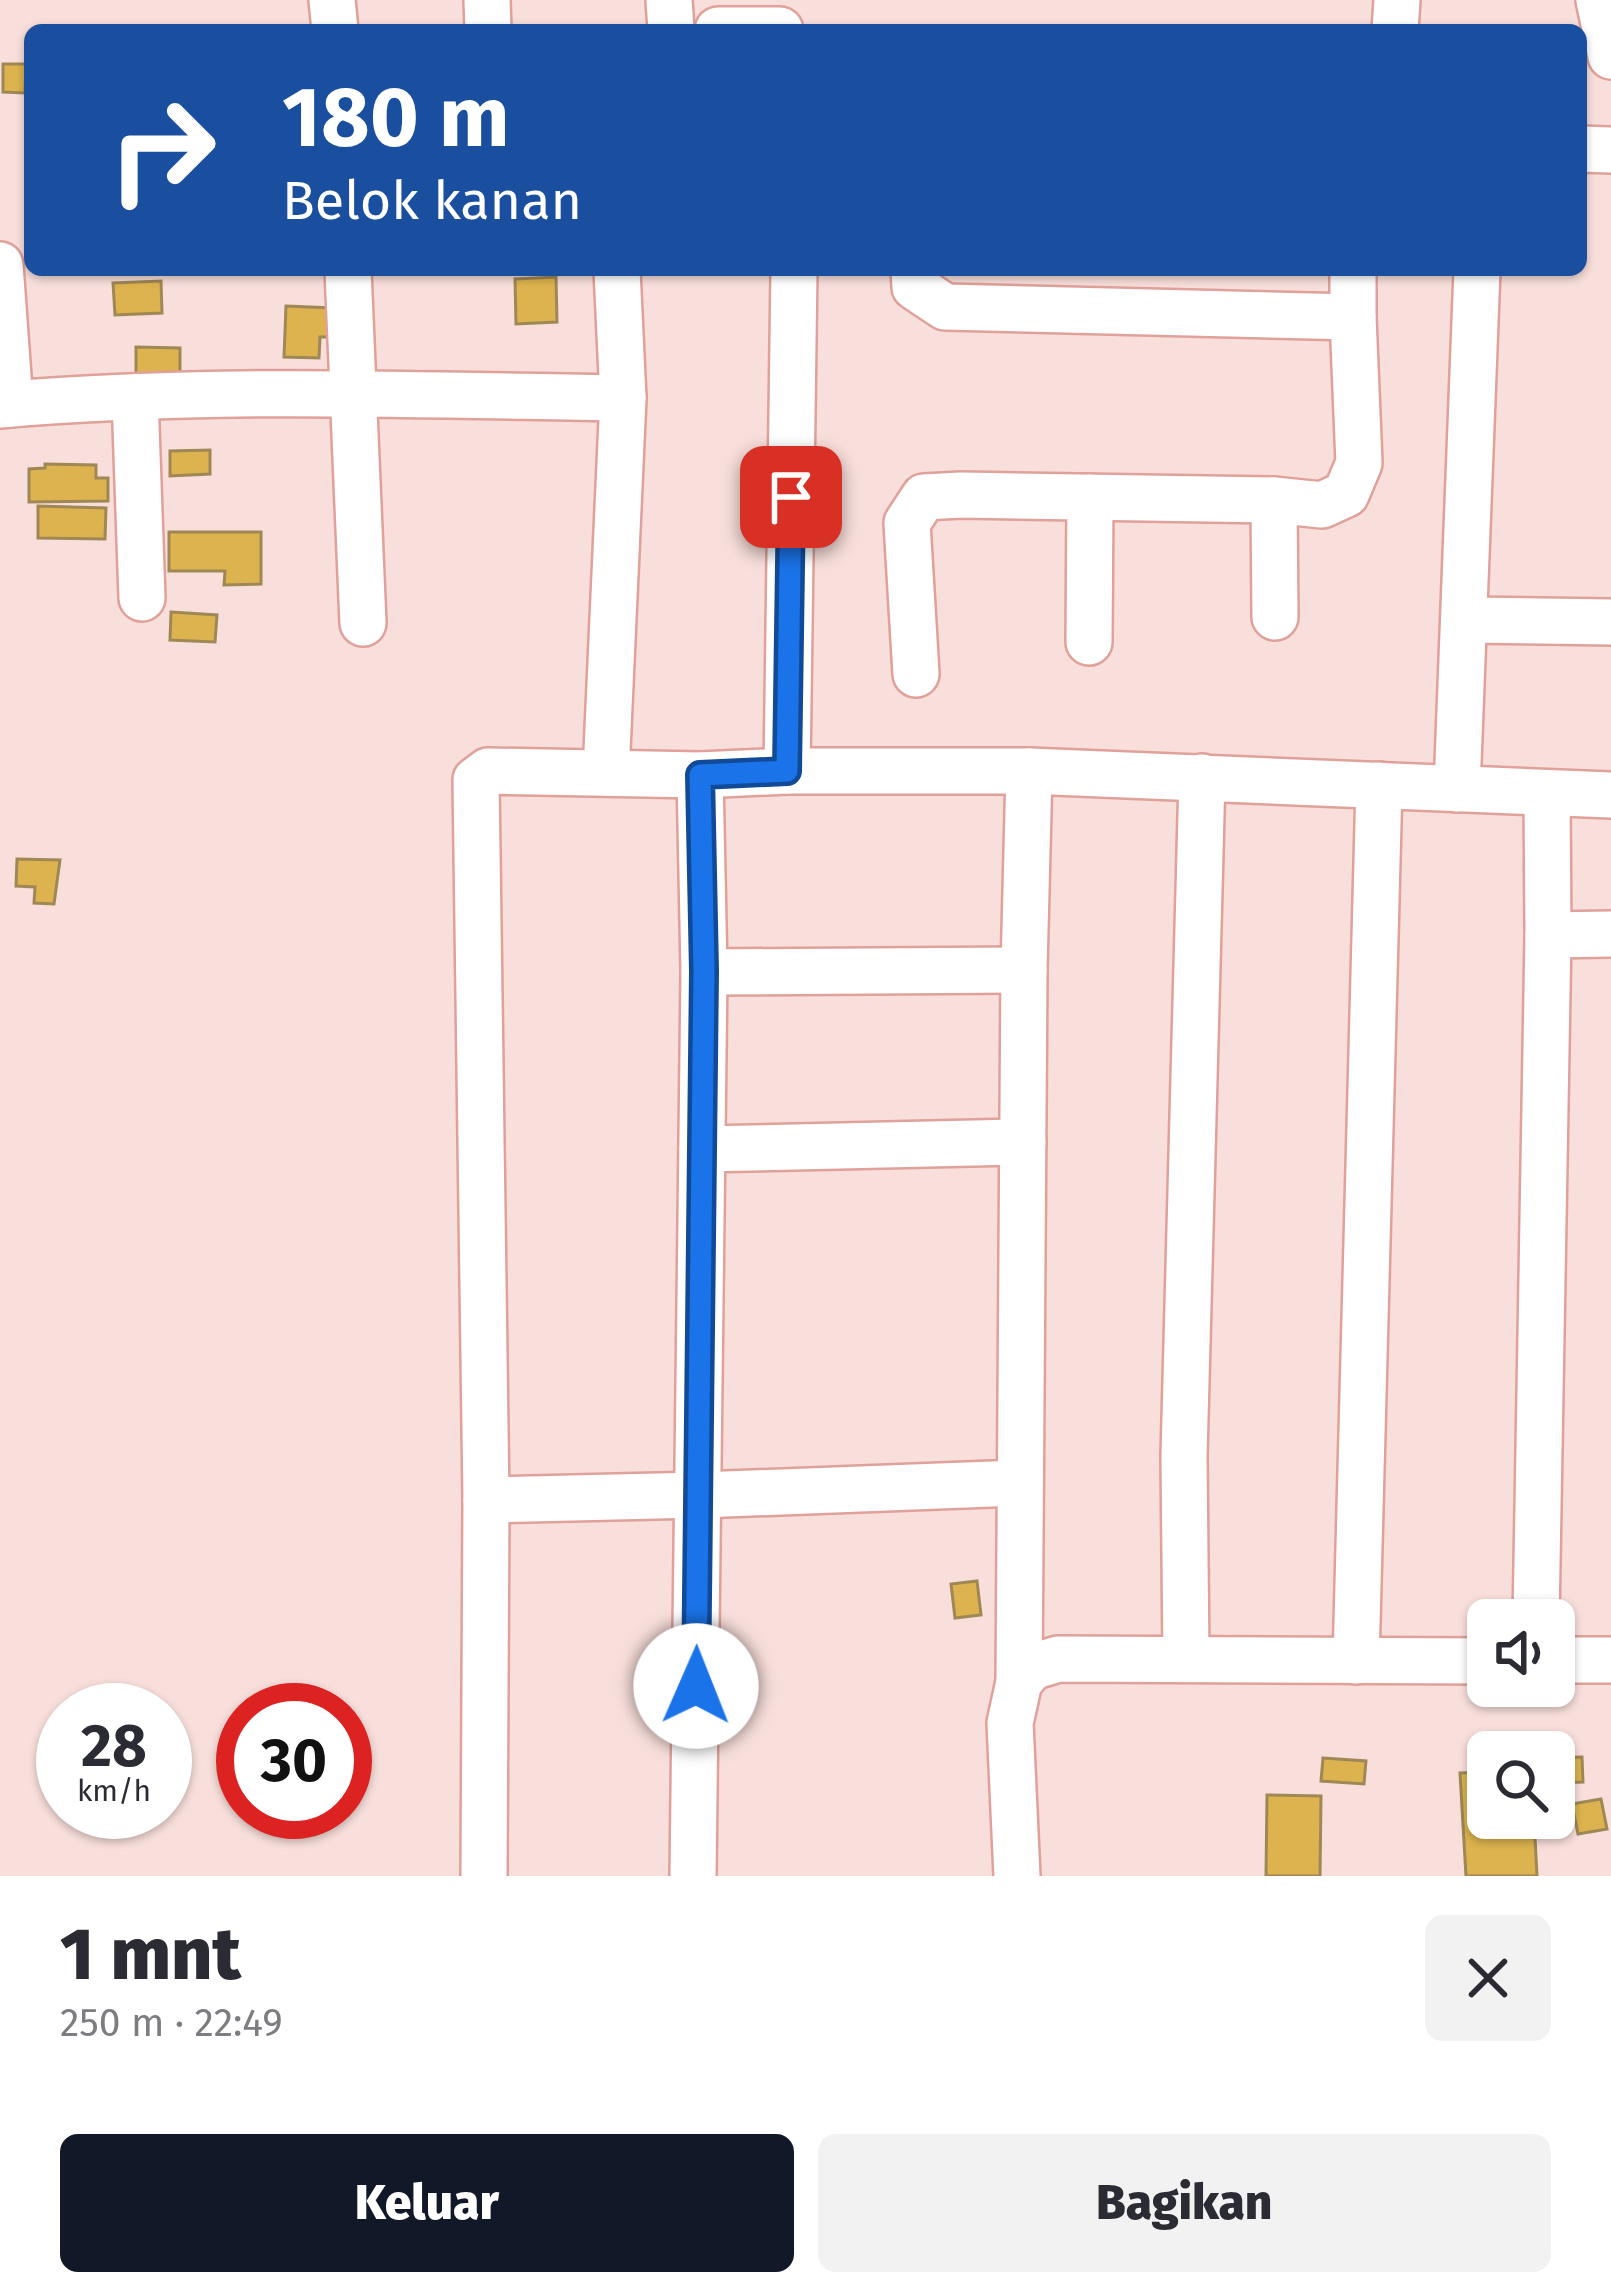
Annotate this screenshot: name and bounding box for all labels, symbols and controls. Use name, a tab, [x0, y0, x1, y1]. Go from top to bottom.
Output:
text: 180 m	[282, 67, 510, 168]
icon: right	[84, 72, 240, 228]
text: Belok kanan	[282, 169, 582, 233]
pin	[740, 446, 842, 548]
icon: arrive	[758, 464, 824, 530]
map controls	[1467, 1599, 1575, 1839]
button: sound	[1467, 1599, 1575, 1707]
position arrow	[633, 1623, 759, 1749]
speed limit sign: 30	[216, 1683, 372, 1839]
text: 28	[81, 1710, 147, 1782]
button: search	[1467, 1731, 1575, 1839]
text: km/h	[77, 1773, 151, 1809]
text: 1 mnt	[60, 1912, 241, 1998]
button: close	[1425, 1915, 1551, 2041]
text: 250 m · 22:49	[60, 2000, 283, 2046]
button: Keluar	[60, 2134, 794, 2272]
button: Bagikan	[818, 2134, 1551, 2272]

